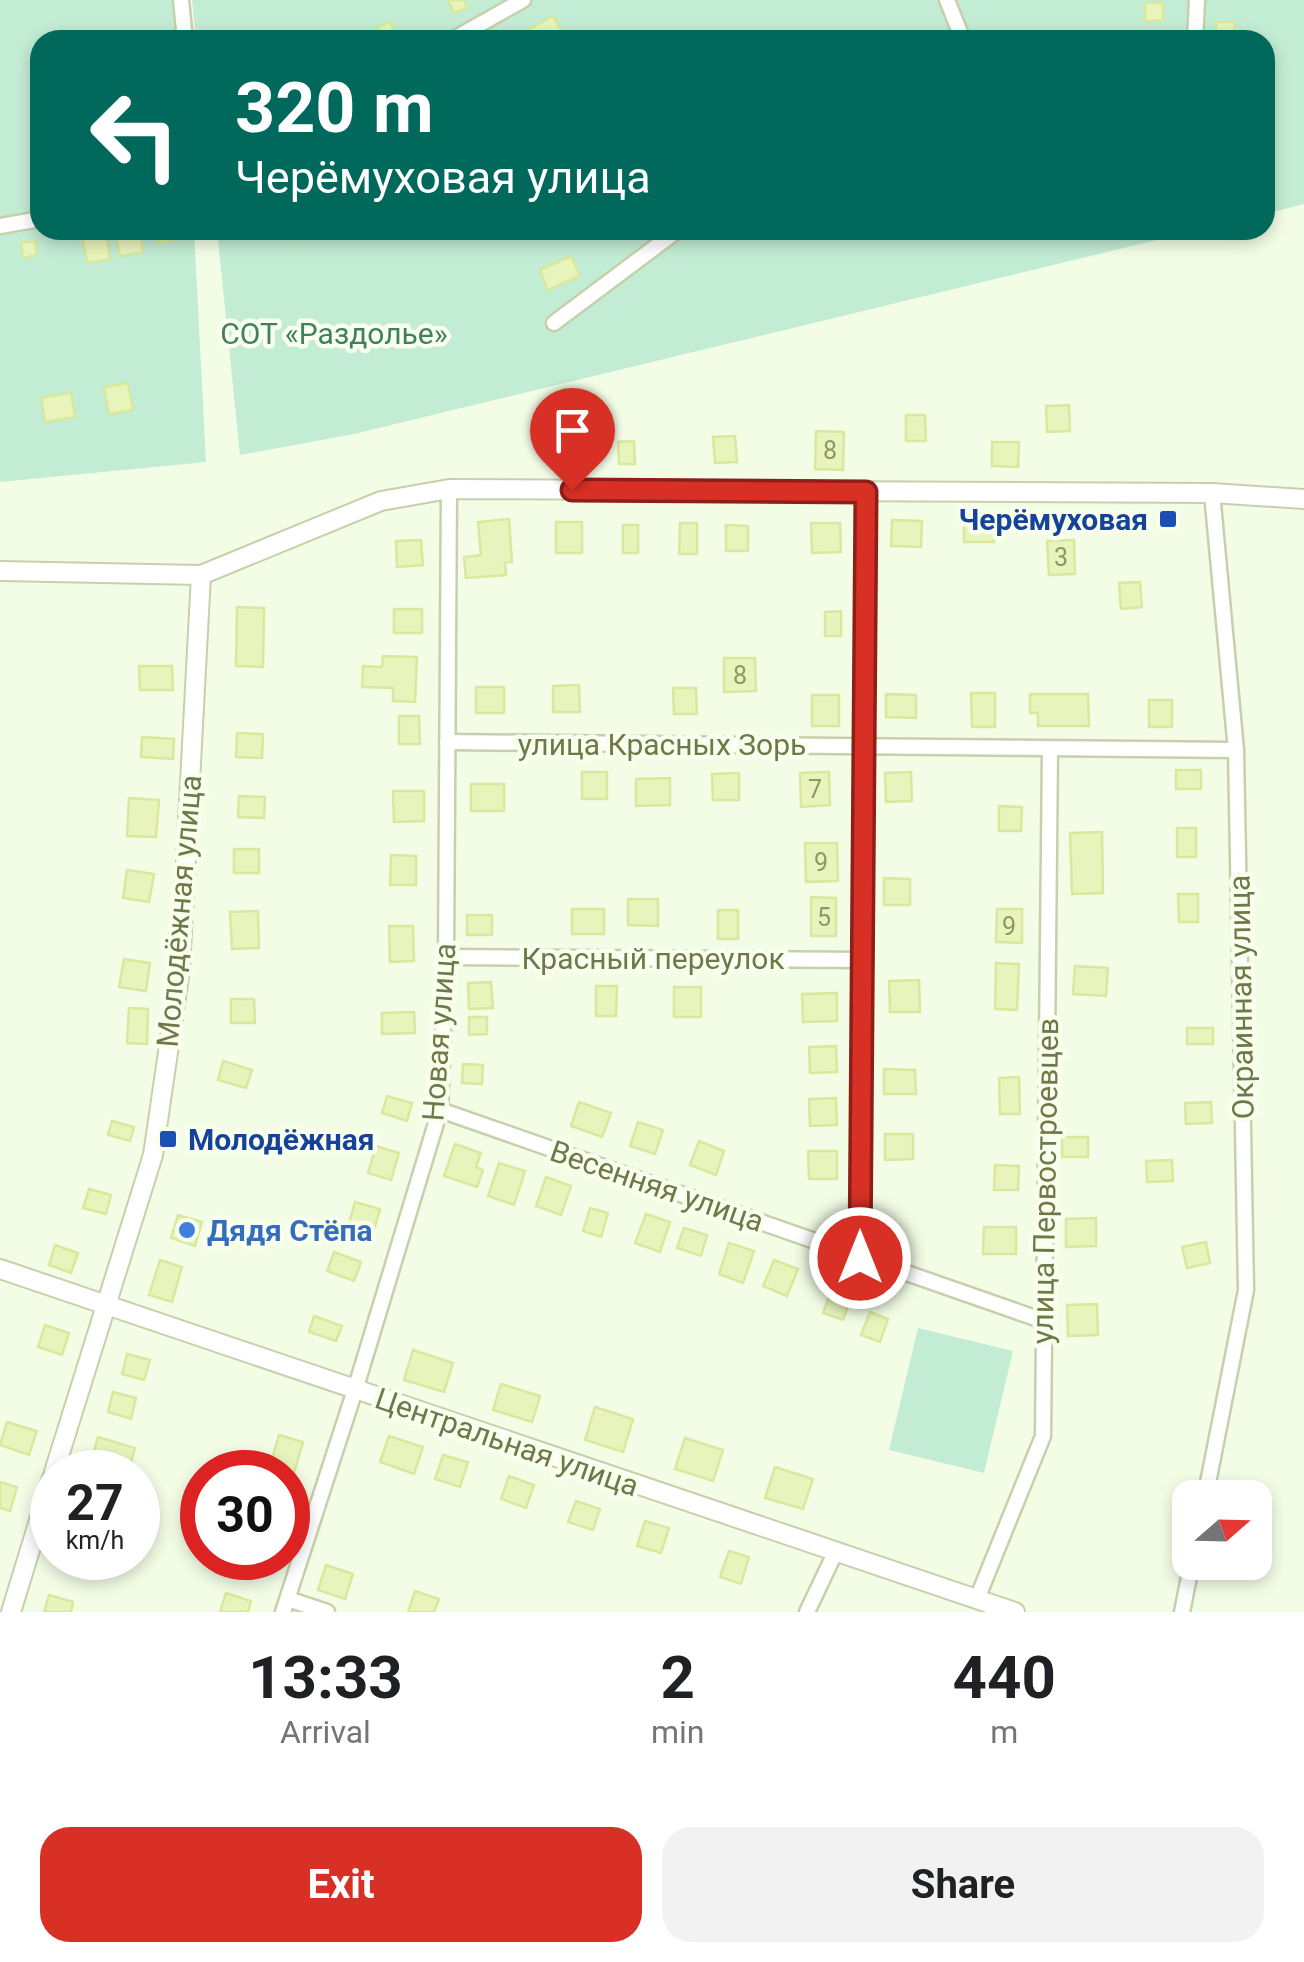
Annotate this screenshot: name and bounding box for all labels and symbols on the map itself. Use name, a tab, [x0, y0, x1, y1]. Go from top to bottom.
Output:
park label: СОТ «Раздолье»	[220, 316, 448, 351]
pin	[530, 388, 615, 491]
house number: 8	[823, 436, 837, 465]
place label: Черёмуховая	[959, 502, 1148, 537]
marker: Черёмуховая	[1157, 508, 1179, 530]
house number: 3	[1054, 543, 1068, 572]
house number: 8	[733, 661, 747, 690]
street label: улица Красных Зорь	[518, 727, 806, 762]
street label: Молодёжная улица	[150, 773, 208, 1049]
house number: 7	[808, 775, 822, 804]
house number: 9	[814, 848, 828, 877]
street label: Окраинная улица	[1221, 874, 1261, 1120]
house number: 5	[817, 903, 831, 932]
house number: 9	[1002, 912, 1016, 941]
street label: Красный переулок	[521, 941, 785, 976]
street label: Новая улица	[415, 942, 463, 1122]
street label: улица Первостроевцев	[1025, 1018, 1065, 1344]
place label: Молодёжная	[188, 1122, 375, 1157]
marker: Молодёжная	[157, 1128, 179, 1150]
street label: Весенняя улица	[546, 1133, 768, 1239]
position arrow	[808, 1206, 912, 1310]
place label: Дядя Стёпа	[207, 1213, 372, 1248]
marker: Дядя Стёпа	[176, 1219, 198, 1241]
street label: Центральная улица	[371, 1380, 643, 1504]
speed limit sign: 30	[180, 1450, 310, 1580]
north arrow	[1172, 1480, 1272, 1580]

